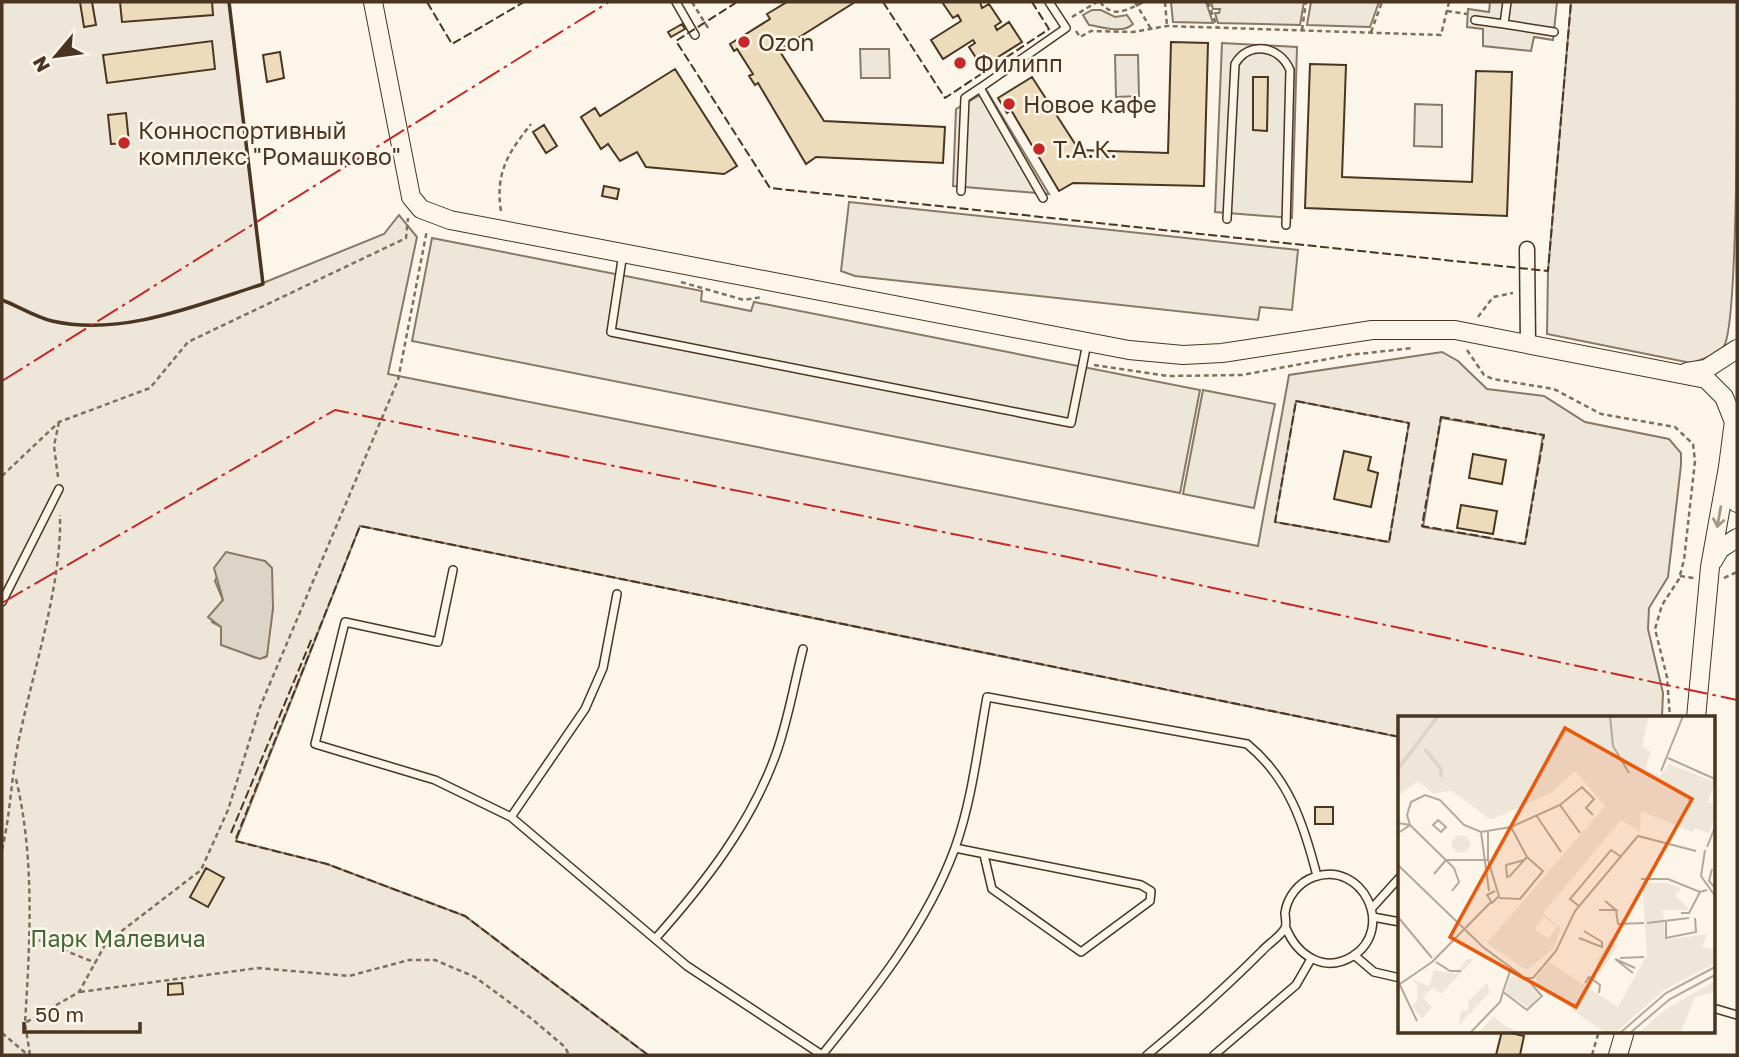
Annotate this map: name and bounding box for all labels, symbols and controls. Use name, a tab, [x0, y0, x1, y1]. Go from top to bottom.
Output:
north arrow	[21, 21, 91, 91]
place label: Ozon	[758, 28, 814, 56]
marker: Ozon	[736, 34, 752, 50]
place label: Филипп	[974, 49, 1063, 77]
text: N	[27, 53, 54, 76]
marker: Филипп	[952, 55, 968, 71]
place label: Новое кафе	[1023, 90, 1157, 118]
marker: Новое кафе	[1001, 96, 1017, 112]
place label: Конноспортивный комплекс "Ромашково"	[138, 116, 401, 170]
marker: Конноспортивный комплекс "Ромашково"	[116, 135, 132, 151]
place label: Т.А.К.	[1053, 135, 1117, 163]
marker: Т.А.К.	[1031, 141, 1047, 157]
one-way arrow	[1712, 505, 1725, 528]
inset map	[1398, 716, 1714, 1032]
park label: Парк Малевича	[30, 924, 206, 952]
scale bar	[24, 990, 140, 1034]
text: 50 m	[35, 1001, 84, 1027]

